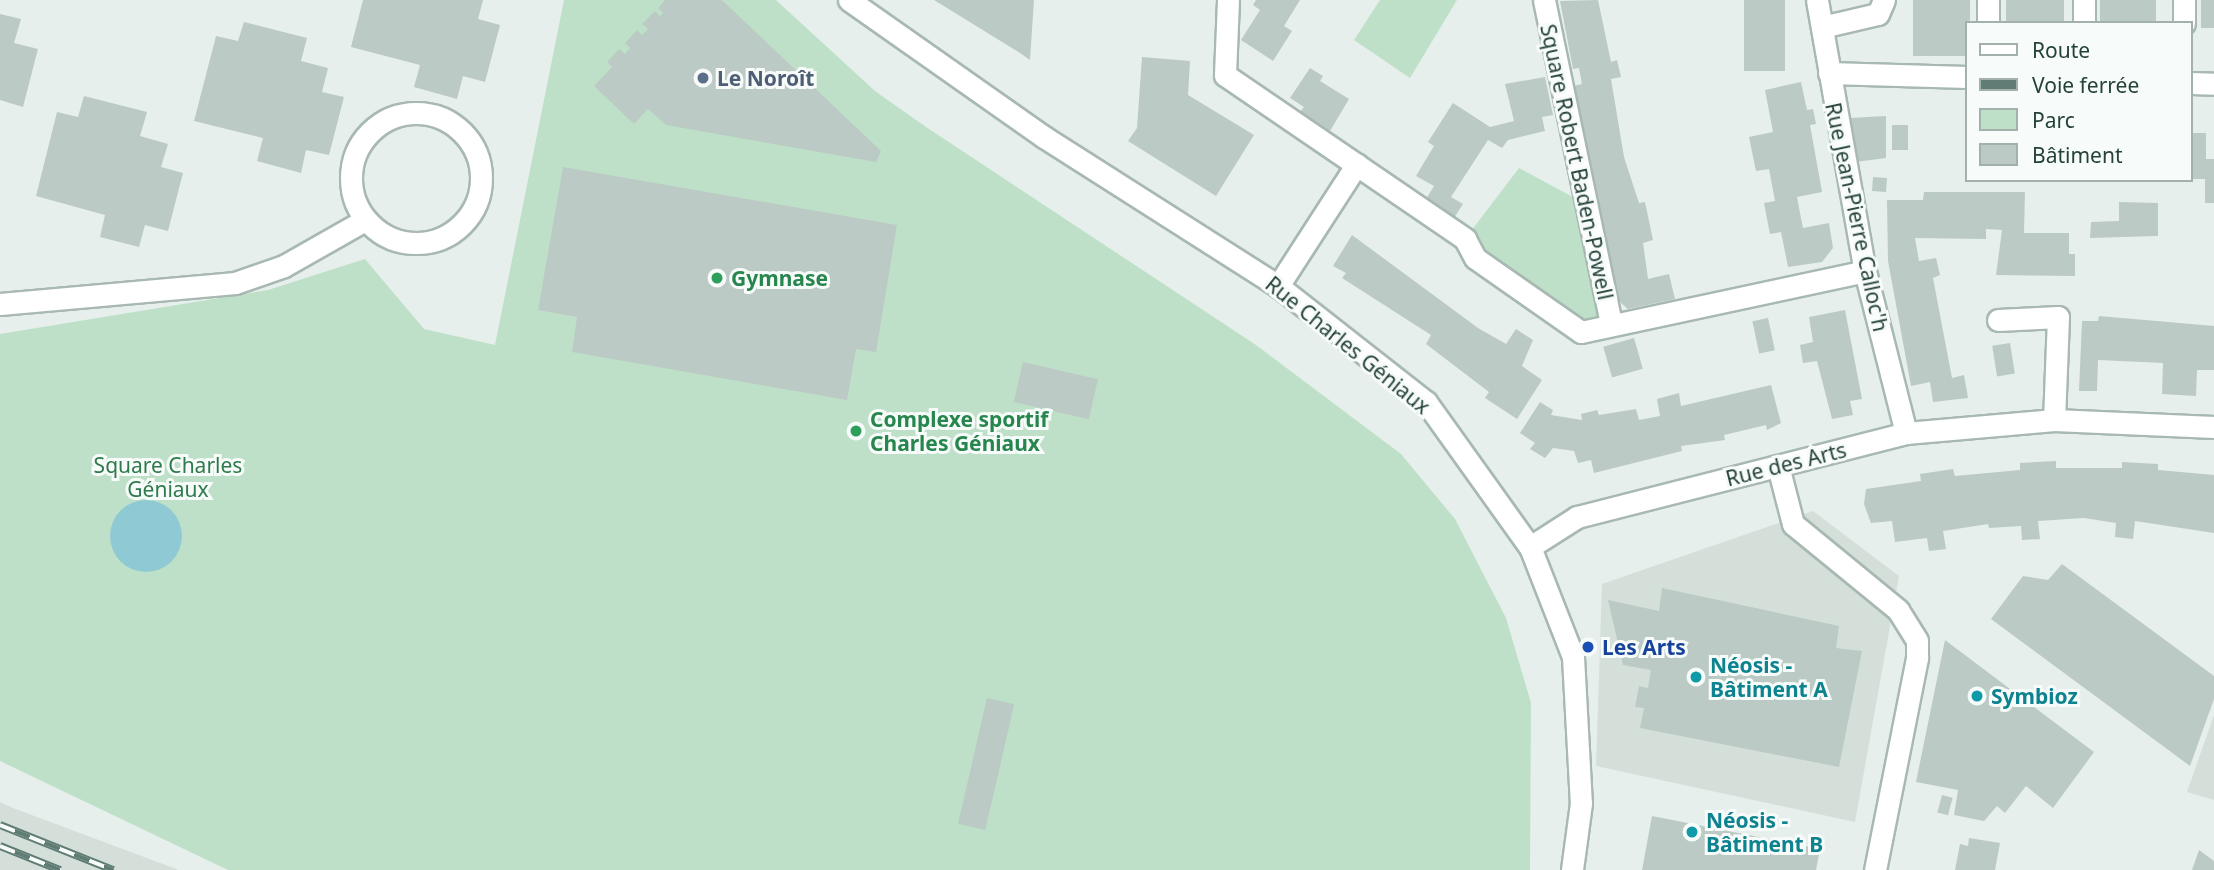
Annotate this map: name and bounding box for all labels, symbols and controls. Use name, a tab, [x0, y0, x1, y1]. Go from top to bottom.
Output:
legend	[1966, 21, 2193, 182]
street label: Square Robert Baden-Powell	[1535, 22, 1619, 302]
text: Route	[2032, 36, 2090, 64]
place label: Le Noroît	[717, 65, 814, 91]
marker: Le Noroît	[695, 70, 711, 86]
text: Voie ferrée	[2032, 71, 2139, 99]
street label: Rue Jean-Pierre Calloc'h	[1820, 100, 1894, 334]
text: Parc	[2032, 106, 2075, 134]
text: Bâtiment	[2032, 141, 2122, 169]
place label: Gymnase	[731, 265, 828, 291]
marker: Gymnase	[709, 270, 725, 286]
street label: Rue Charles Géniaux	[1261, 271, 1435, 419]
place label: Complexe sportif Charles Géniaux	[870, 406, 1048, 456]
marker: Complexe sportif Charles Géniaux	[848, 423, 864, 439]
street label: Rue des Arts	[1723, 437, 1849, 491]
park label: Square Charles Géniaux	[94, 452, 242, 502]
place label: Les Arts	[1602, 634, 1686, 660]
marker: Les Arts	[1580, 639, 1596, 655]
place label: Néosis - Bâtiment A	[1710, 652, 1828, 702]
marker: Néosis - Bâtiment A	[1688, 669, 1704, 685]
place label: Symbioz	[1991, 683, 2078, 709]
marker: Symbioz	[1969, 688, 1985, 704]
place label: Néosis - Bâtiment B	[1706, 807, 1823, 857]
marker: Néosis - Bâtiment B	[1684, 824, 1700, 840]

